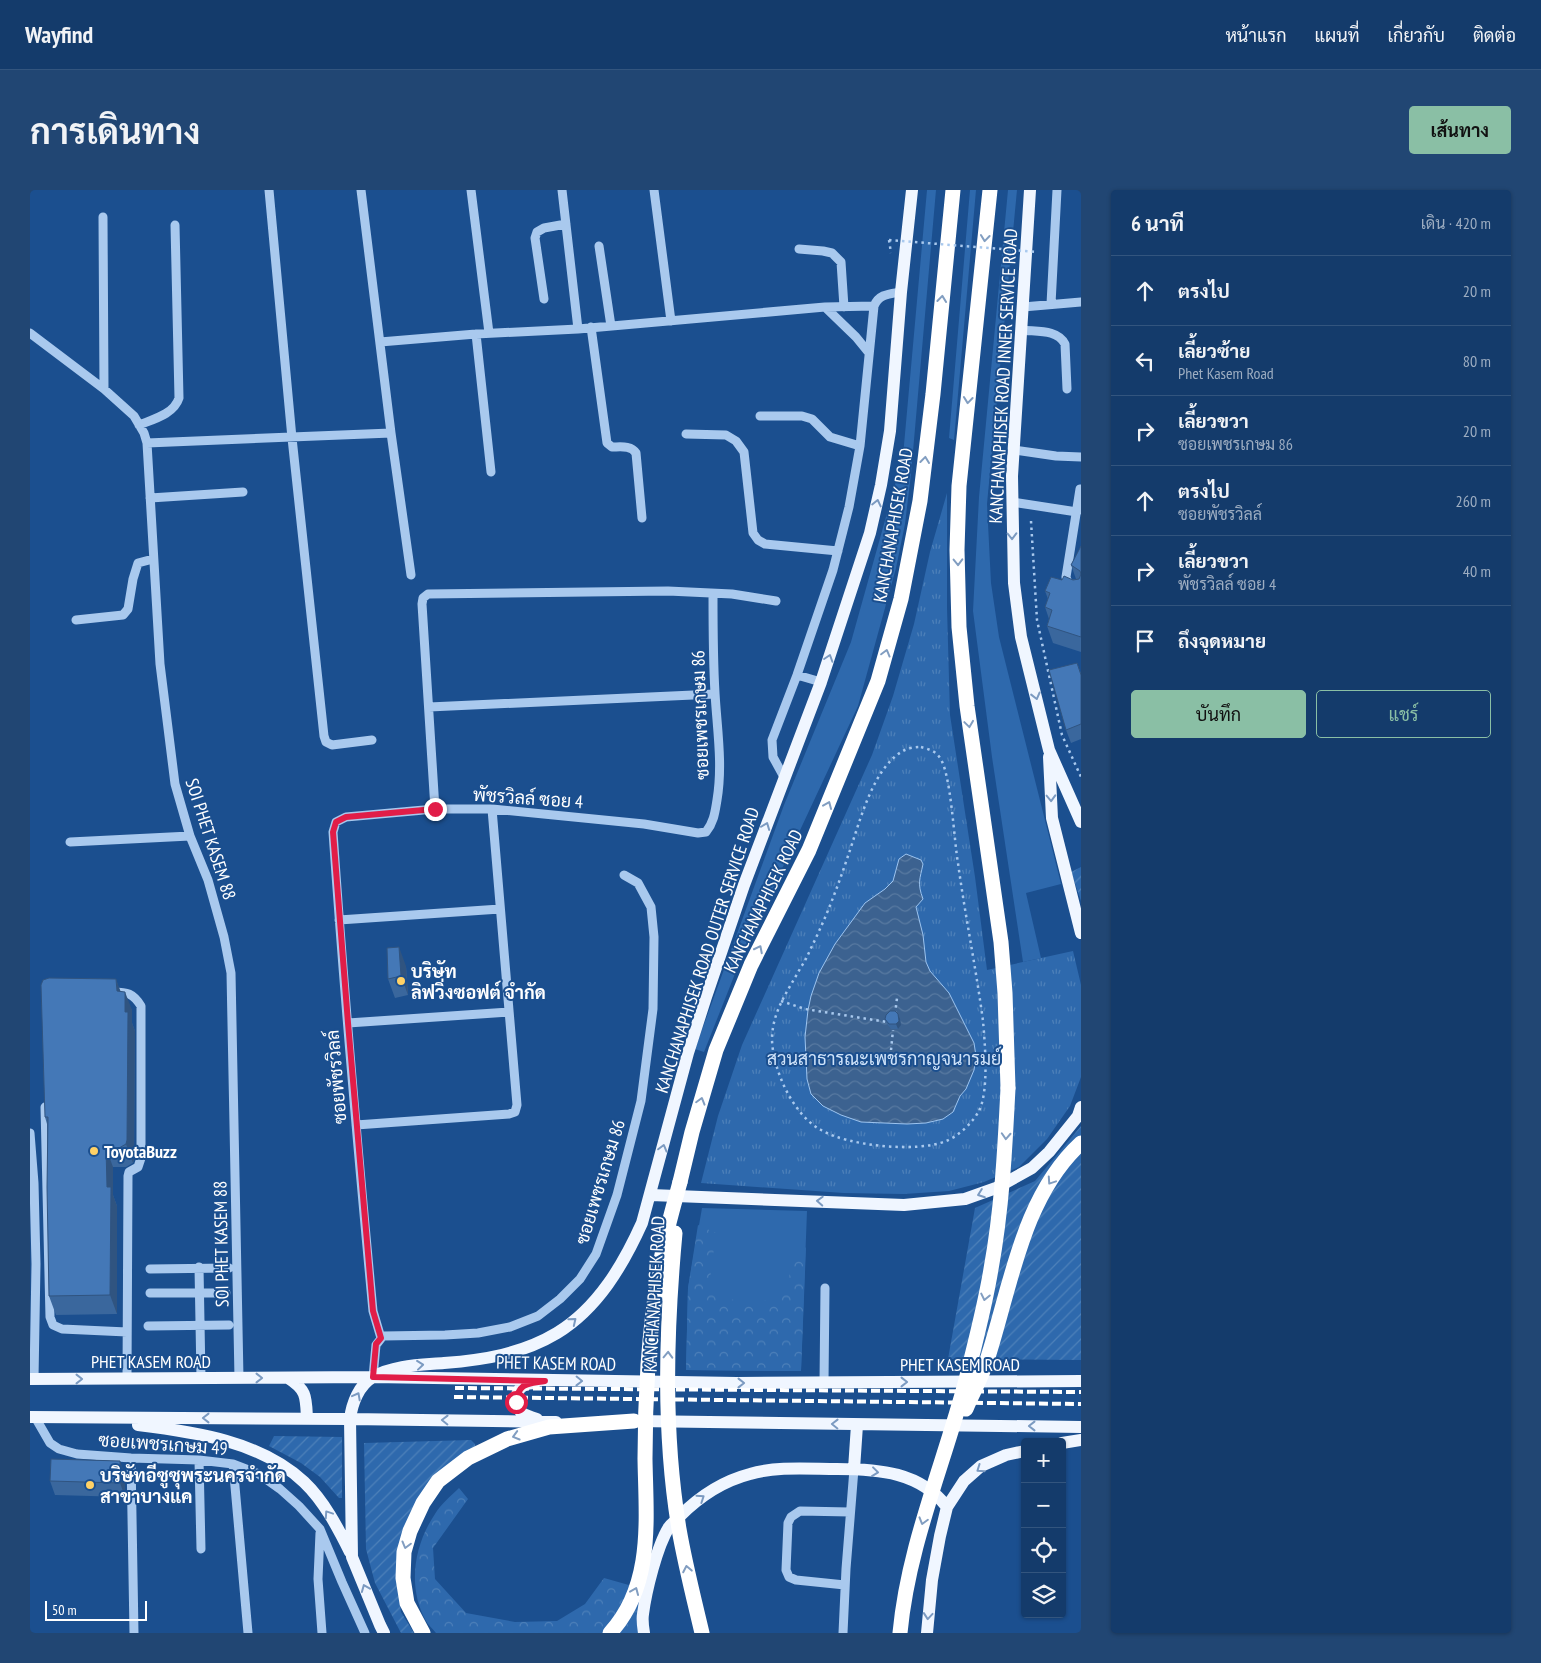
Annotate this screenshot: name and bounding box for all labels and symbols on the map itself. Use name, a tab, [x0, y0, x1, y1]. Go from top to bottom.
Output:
street label: KANCHANAPHISEK ROAD INNER SERVICE ROAD	[984, 228, 1022, 524]
one-way arrow	[980, 235, 991, 243]
one-way arrow	[937, 294, 948, 302]
one-way arrow	[963, 396, 974, 404]
street label: KANCHANAPHISEK ROAD	[868, 446, 918, 604]
one-way arrow	[919, 456, 930, 464]
one-way arrow	[871, 498, 882, 507]
one-way arrow	[1007, 532, 1017, 540]
one-way arrow	[952, 558, 963, 566]
street label: ซอยเพชรเกษม 86	[686, 650, 714, 780]
one-way arrow	[880, 650, 890, 658]
one-way arrow	[823, 654, 833, 662]
one-way arrow	[1030, 691, 1041, 700]
one-way arrow	[963, 720, 974, 728]
street label: SOI PHET KASEM 88	[181, 775, 241, 903]
street label: พัชรวิลล์ ซอย 4	[472, 782, 584, 813]
one-way arrow	[1046, 795, 1056, 803]
route end	[424, 798, 447, 821]
one-way arrow	[821, 801, 832, 810]
street label: KANCHANAPHISEK ROAD OUTER SERVICE ROAD	[650, 804, 764, 1096]
one-way arrow	[760, 822, 770, 831]
street label: KANCHANAPHISEK ROAD	[718, 826, 808, 976]
one-way arrow	[753, 945, 763, 954]
place label: บริษัท ลิฟวิ่งซอฟต์ จำกัด	[411, 960, 546, 1004]
marker: บริษัท ลิฟวิ่งซอฟต์ จำกัด	[395, 975, 407, 987]
street label: ซอยพัชรวิลล์	[319, 1029, 352, 1125]
park label: สวนสาธารณะเพชรกาญจนารมย์	[767, 1046, 1001, 1070]
one-way arrow	[696, 1097, 706, 1105]
street label: ซอยเพชรเกษม 86	[570, 1117, 630, 1247]
one-way arrow	[1000, 1133, 1011, 1141]
place label: ToyotaBuzz	[104, 1140, 177, 1163]
one-way arrow	[658, 1144, 668, 1152]
marker: ToyotaBuzz	[88, 1145, 100, 1157]
one-way arrow	[1047, 1175, 1057, 1184]
street label: SOI PHET KASEM 88	[208, 1181, 234, 1307]
one-way arrow	[977, 1188, 985, 1198]
one-way arrow	[815, 1196, 823, 1207]
street label: KANCHANAPHISEK ROAD	[638, 1215, 670, 1373]
one-way arrow	[981, 1293, 991, 1302]
one-way arrow	[567, 1318, 576, 1326]
street label: PHET KASEM ROAD	[91, 1350, 211, 1373]
street label: PHET KASEM ROAD	[496, 1350, 616, 1376]
one-way arrow	[663, 1351, 673, 1358]
street label: PHET KASEM ROAD	[900, 1353, 1020, 1376]
one-way arrow	[416, 1360, 424, 1371]
one-way arrow	[75, 1373, 83, 1384]
one-way arrow	[255, 1373, 263, 1383]
one-way arrow	[576, 1376, 583, 1386]
one-way arrow	[900, 1377, 908, 1387]
one-way arrow	[738, 1378, 746, 1388]
route start	[505, 1391, 528, 1414]
one-way arrow	[351, 1392, 361, 1401]
one-way arrow	[201, 1413, 209, 1423]
one-way arrow	[441, 1415, 448, 1425]
one-way arrow	[831, 1419, 839, 1430]
one-way arrow	[1028, 1421, 1036, 1431]
street label: ซอยเพชรเกษม 49	[98, 1428, 228, 1460]
one-way arrow	[513, 1431, 521, 1441]
one-way arrow	[976, 1462, 985, 1472]
place label: บริษัทอีซูซุพระนครจำกัด สาขาบางแค	[100, 1463, 286, 1508]
one-way arrow	[871, 1466, 879, 1477]
marker: บริษัทอีซูซุพระนครจำกัด สาขาบางแค	[84, 1479, 96, 1491]
one-way arrow	[695, 1495, 705, 1504]
one-way arrow	[325, 1510, 334, 1520]
one-way arrow	[919, 1517, 929, 1525]
one-way arrow	[401, 1540, 412, 1549]
one-way arrow	[683, 1564, 693, 1573]
one-way arrow	[360, 1585, 370, 1593]
one-way arrow	[628, 1587, 639, 1596]
scale bar	[45, 1598, 148, 1621]
one-way arrow	[923, 1613, 934, 1621]

